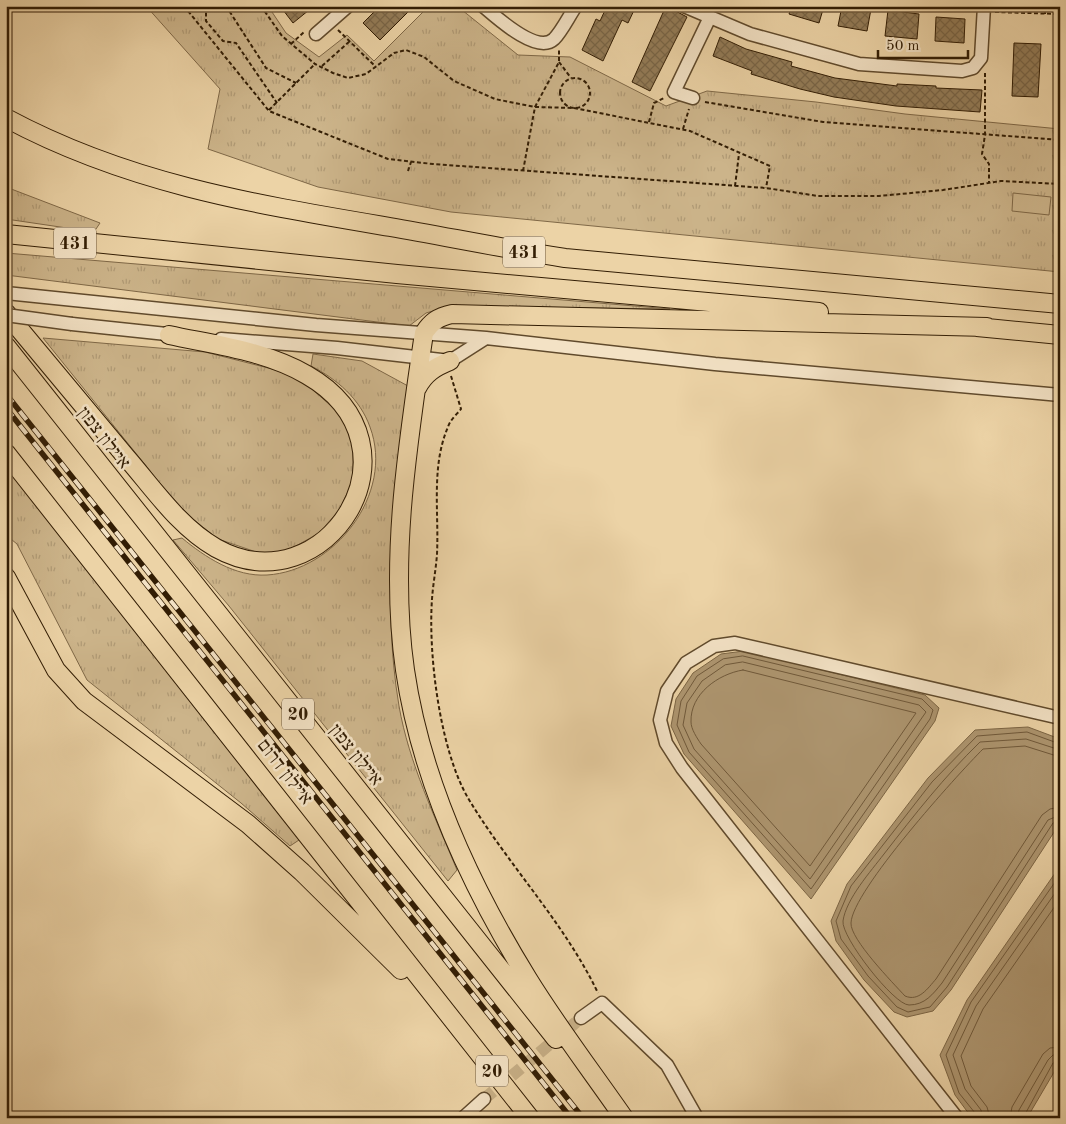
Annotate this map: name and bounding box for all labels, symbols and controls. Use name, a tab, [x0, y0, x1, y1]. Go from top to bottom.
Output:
scale bar	[878, 28, 968, 60]
text: 50 m	[886, 39, 920, 54]
road number: 431	[54, 228, 96, 258]
road number: 431	[503, 236, 545, 268]
street label: איילון צפון	[73, 403, 134, 473]
road number: 20	[282, 699, 314, 730]
street label: איילון צפון	[325, 721, 386, 790]
street label: איילון דרום	[253, 736, 316, 809]
road number: 20	[476, 1056, 508, 1086]

